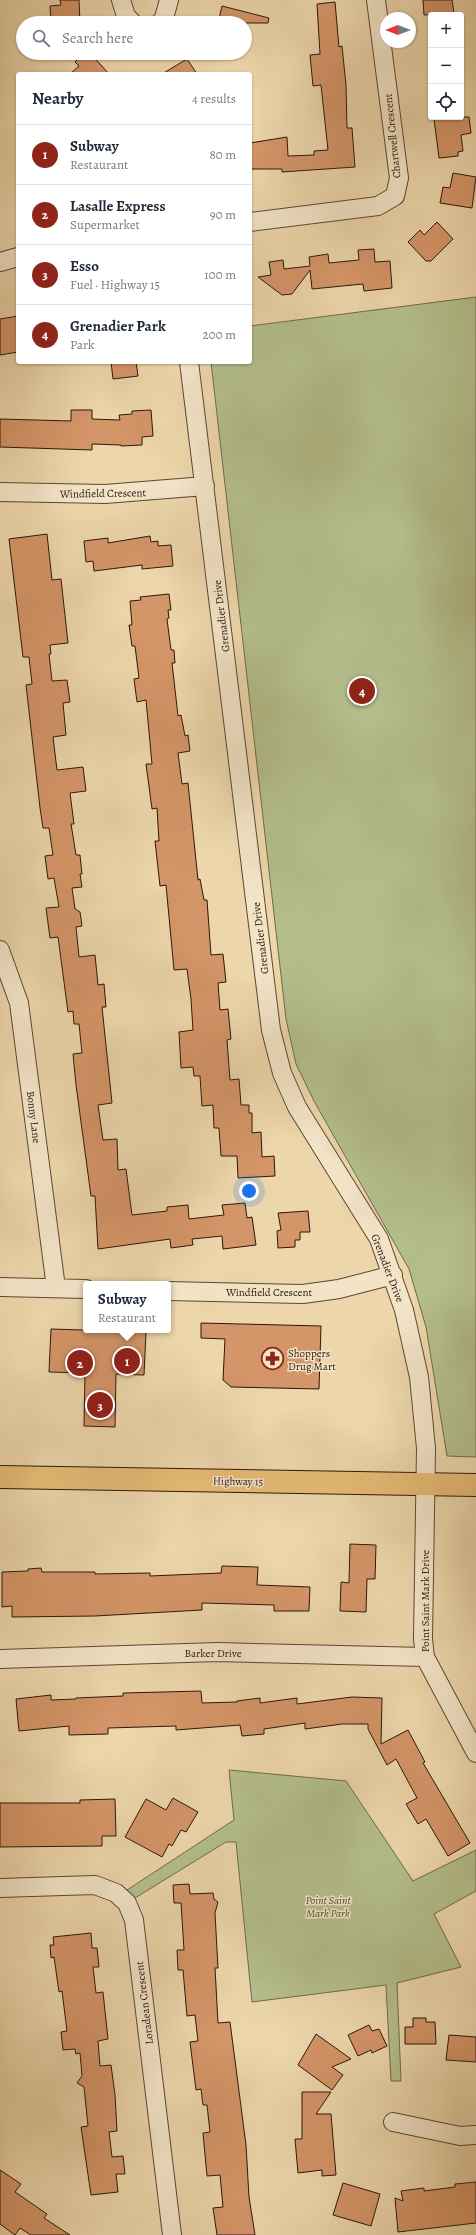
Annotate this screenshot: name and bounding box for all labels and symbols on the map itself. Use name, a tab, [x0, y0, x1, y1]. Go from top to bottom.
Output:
north arrow	[380, 12, 416, 48]
street label: Chartwell Crescent	[381, 93, 404, 179]
street label: Windfield Crescent	[59, 485, 147, 502]
street label: Grenadier Drive	[210, 579, 233, 653]
pin: 4	[349, 676, 375, 706]
street label: Grenadier Drive	[249, 901, 272, 975]
street label: Bonny Lane	[23, 1090, 44, 1144]
your location	[239, 1181, 259, 1201]
street label: Grenadier Drive	[368, 1232, 408, 1305]
street label: Windfield Crescent	[225, 1285, 312, 1300]
pin: 1	[114, 1346, 140, 1376]
pharmacy icon: Shoppers Drug Mart	[259, 1346, 285, 1372]
place label: Shoppers Drug Mart	[288, 1346, 336, 1374]
pin: 2	[67, 1348, 93, 1378]
pin: 3	[87, 1390, 113, 1420]
street label: Highway 15	[213, 1474, 264, 1489]
street label: Point Saint Mark Drive	[418, 1550, 433, 1652]
street label: Barker Drive	[184, 1646, 242, 1661]
park label: Point Saint Mark Park	[305, 1893, 351, 1921]
street label: Loradean Crescent	[132, 1960, 157, 2045]

